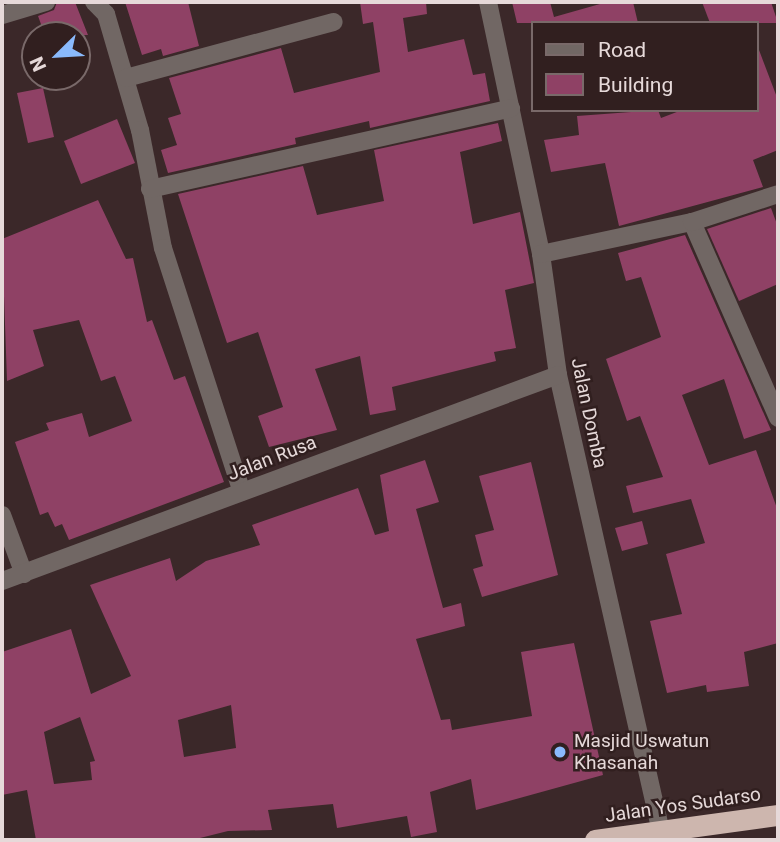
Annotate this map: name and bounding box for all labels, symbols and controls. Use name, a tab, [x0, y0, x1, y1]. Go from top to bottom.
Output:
north arrow	[21, 21, 91, 91]
legend	[532, 21, 759, 112]
text: Road	[598, 38, 646, 62]
text: N	[25, 53, 51, 75]
text: Building	[598, 73, 673, 97]
street label: Jalan Domba	[566, 356, 612, 470]
street label: Jalan Rusa	[224, 431, 320, 485]
place label: Masjid Uswatun Khasanah	[574, 730, 709, 774]
marker: Masjid Uswatun Khasanah	[552, 744, 568, 760]
street label: Jalan Yos Sudarso	[604, 783, 762, 827]

